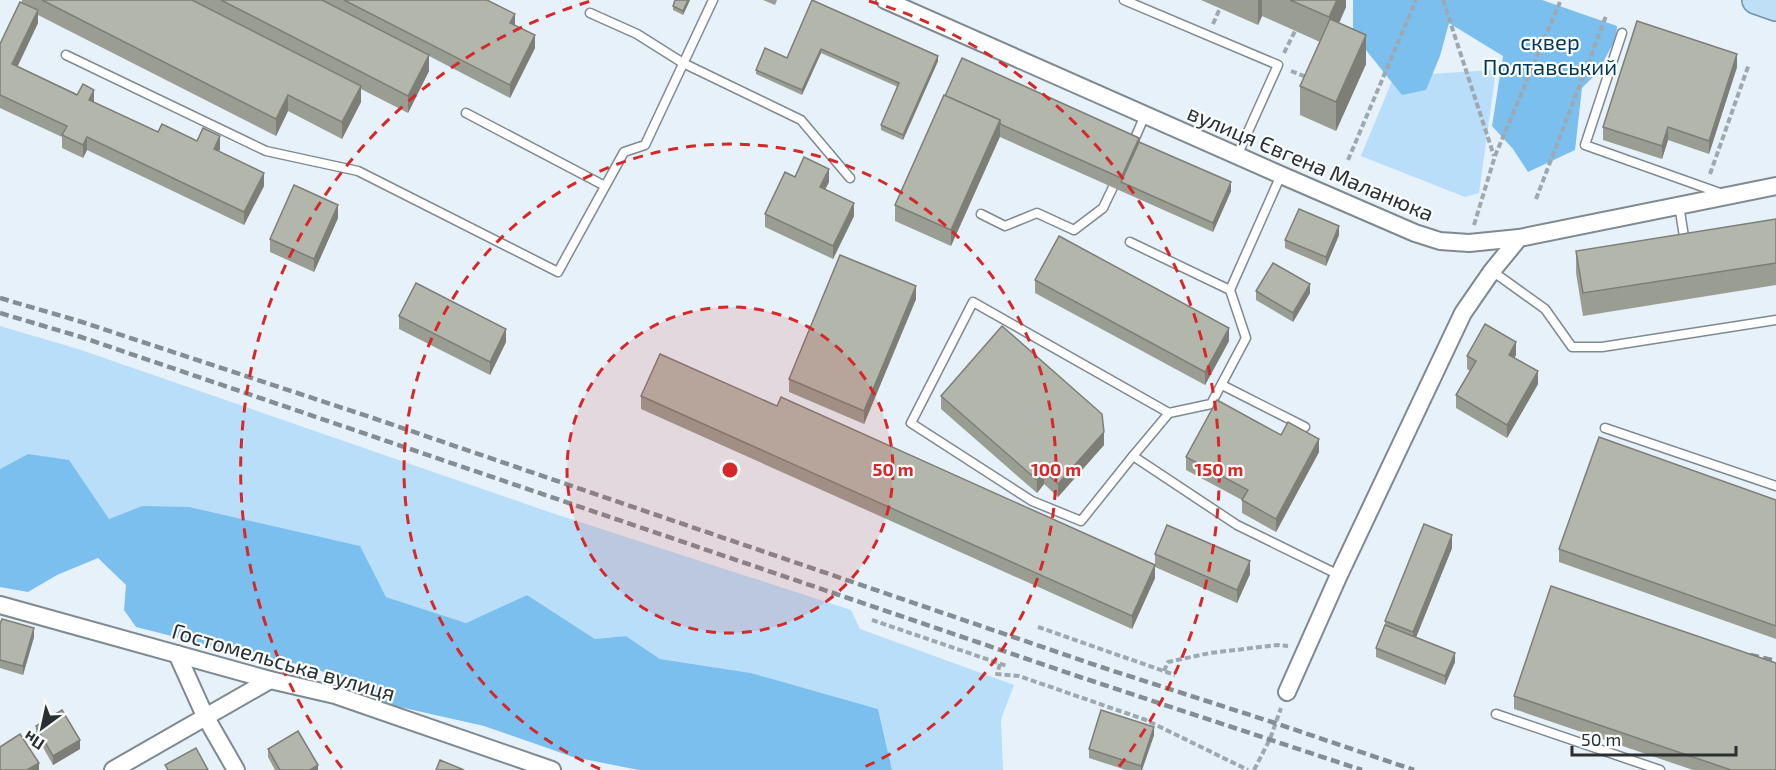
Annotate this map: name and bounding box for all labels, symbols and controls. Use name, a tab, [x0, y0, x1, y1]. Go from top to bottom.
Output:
park label: сквер Полтавський	[1483, 28, 1617, 79]
street label: вулиця Євгена Маланюка	[1184, 98, 1438, 227]
text: 50 m	[872, 458, 914, 480]
text: 100 m	[1031, 458, 1081, 480]
text: 150 m	[1195, 458, 1243, 480]
centre of rings	[720, 460, 740, 480]
street label: Гостомельська вулиця	[169, 617, 399, 706]
north arrow	[12, 698, 72, 758]
scale bar	[1572, 719, 1736, 757]
text: Пн	[20, 727, 47, 755]
text: 50 m	[1581, 728, 1621, 750]

